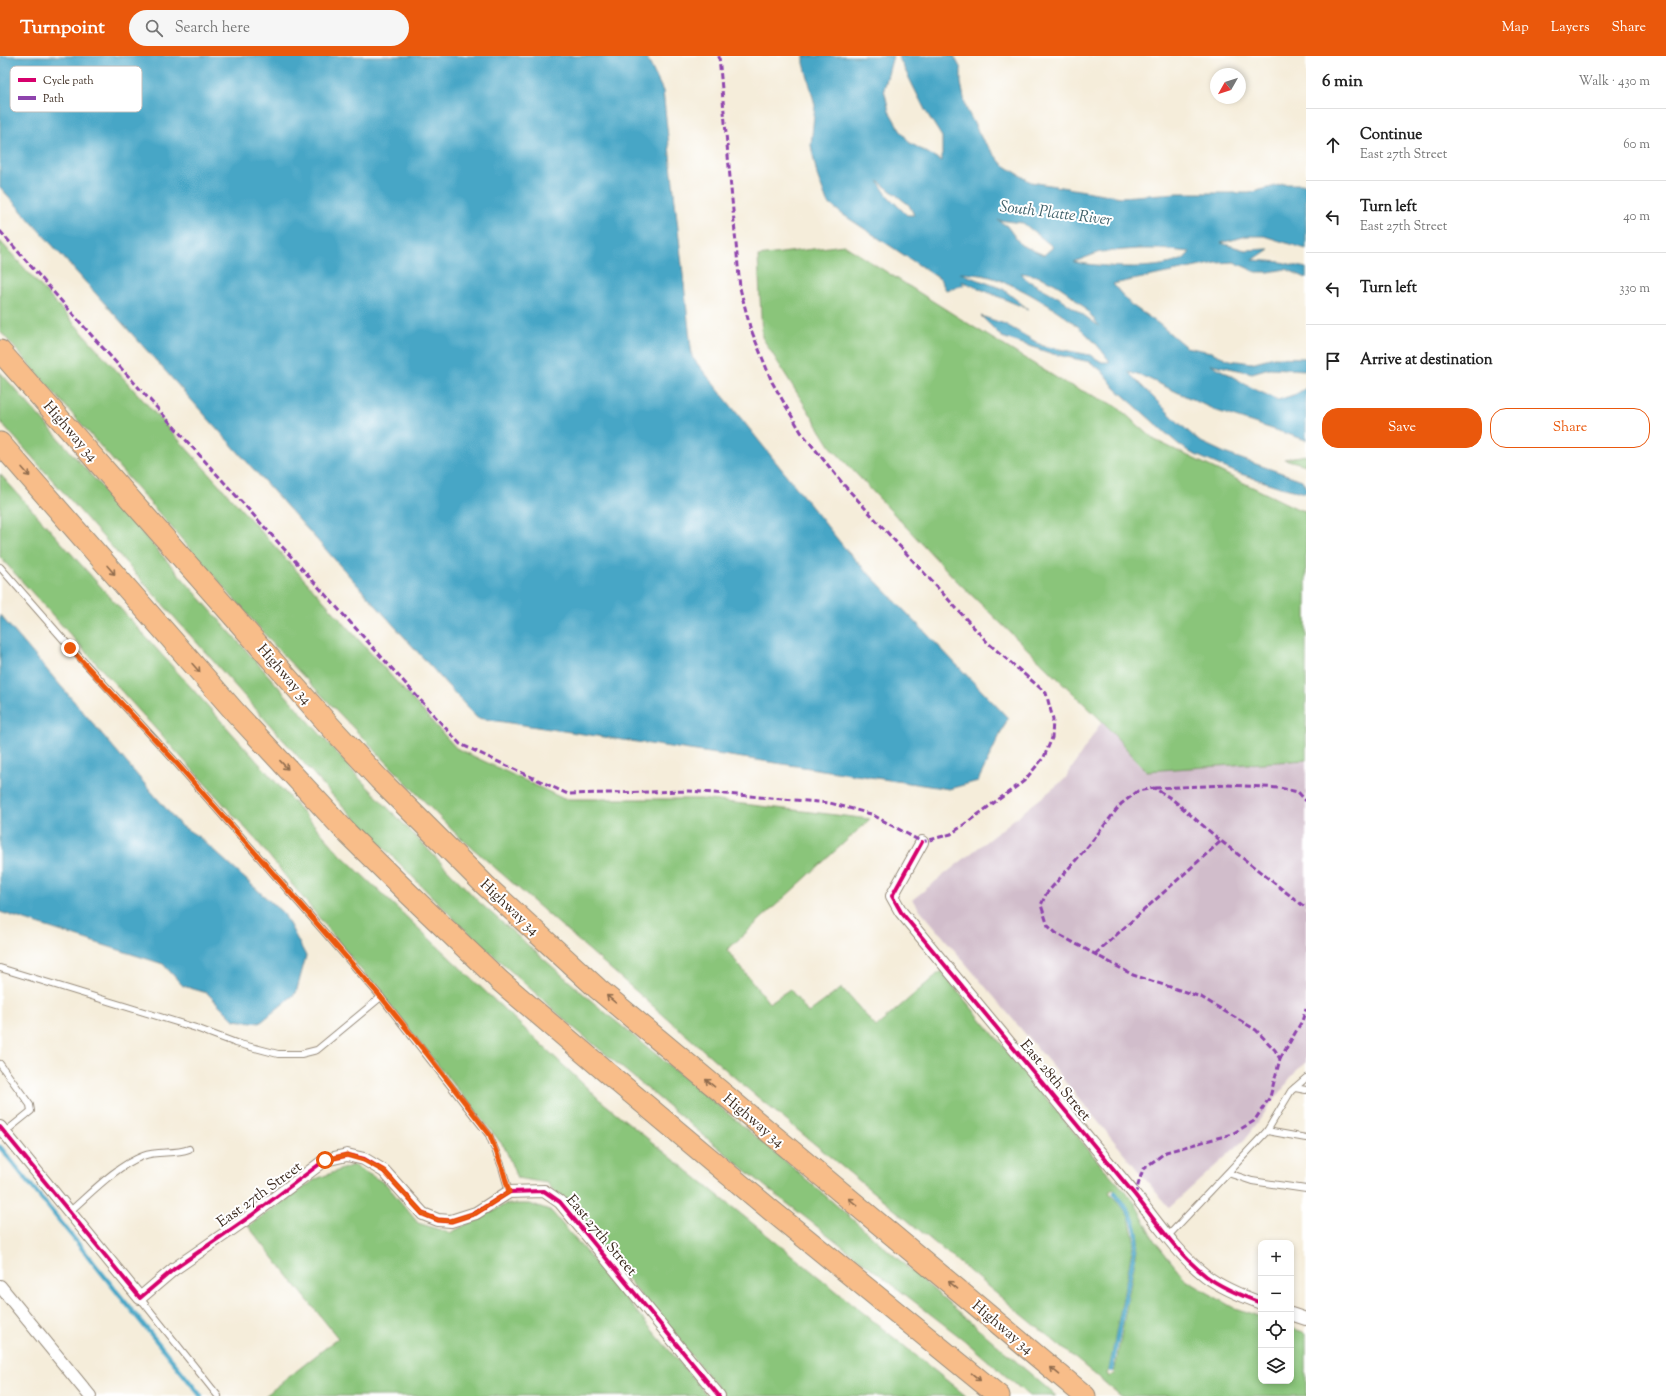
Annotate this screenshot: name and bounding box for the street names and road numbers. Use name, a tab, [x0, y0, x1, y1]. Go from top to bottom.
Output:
street label: Highway 34	[38, 397, 102, 467]
street label: Highway 34	[252, 640, 316, 710]
street label: Highway 34	[475, 875, 544, 941]
street label: East 28th Street	[1014, 1036, 1095, 1126]
street label: Highway 34	[718, 1089, 789, 1153]
street label: East 27th Street	[213, 1157, 307, 1233]
street label: East 27th Street	[560, 1191, 641, 1281]
street label: Highway 34	[967, 1296, 1038, 1360]

